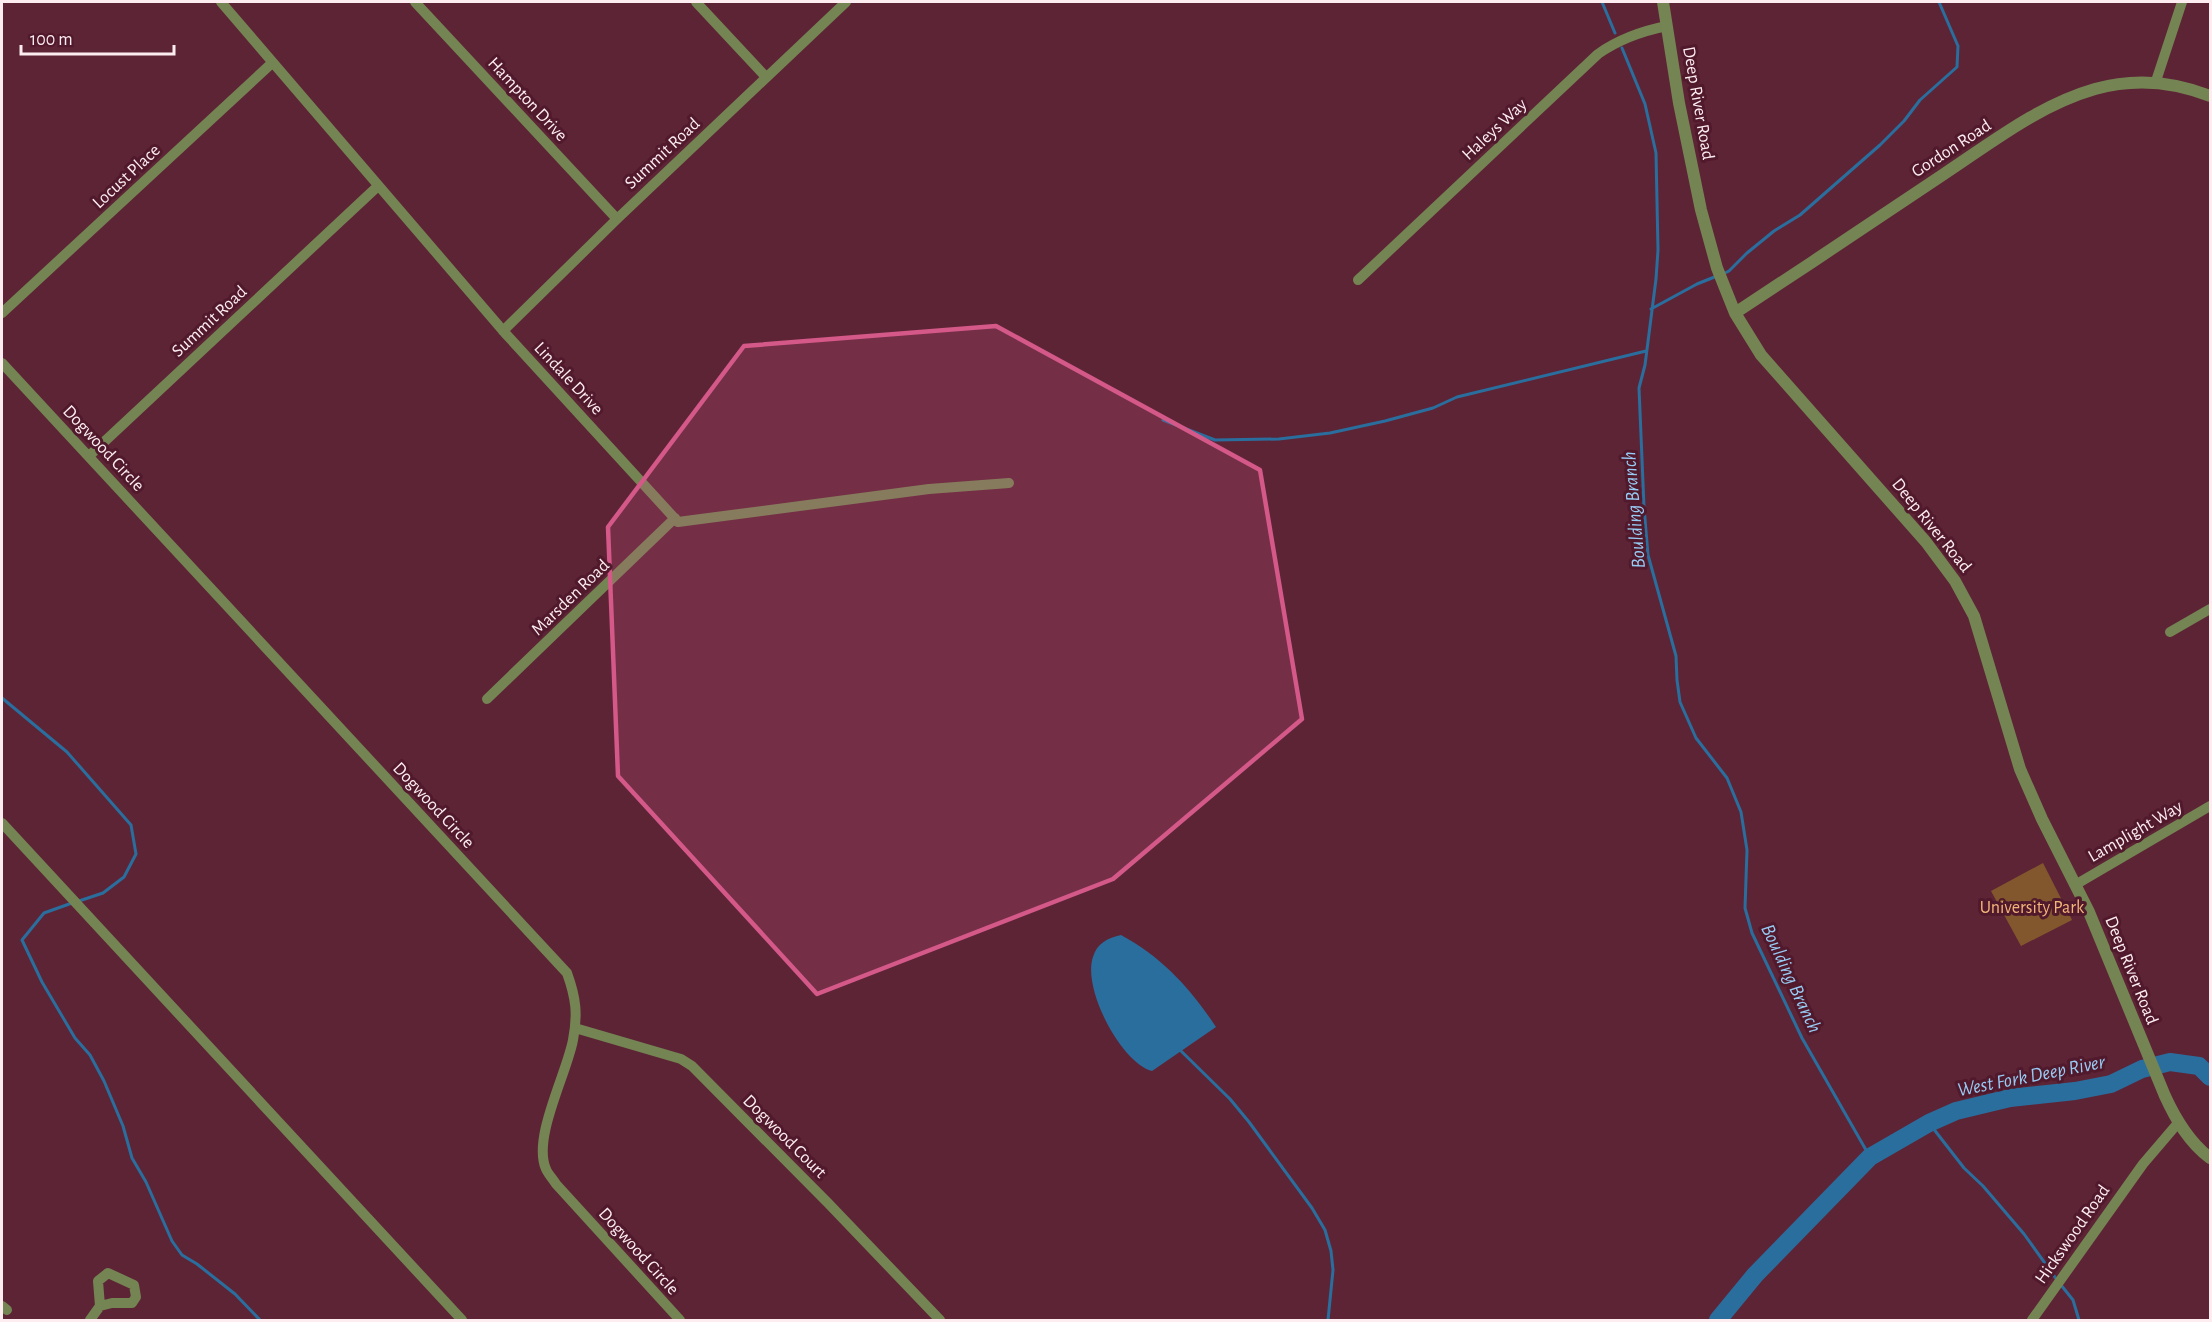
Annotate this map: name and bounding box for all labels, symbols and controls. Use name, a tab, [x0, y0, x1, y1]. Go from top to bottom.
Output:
scale bar	[21, 18, 174, 56]
text: 100 m	[30, 31, 73, 49]
street label: Deep River Road	[1679, 45, 1717, 161]
street label: Hampton Drive	[484, 54, 571, 145]
street label: Haleys Way	[1459, 95, 1531, 164]
street label: Summit Road	[622, 115, 704, 193]
street label: Gordon Road	[1909, 117, 1995, 181]
street label: Locust Place	[90, 141, 164, 212]
street label: Summit Road	[169, 283, 251, 361]
street label: Lindale Drive	[530, 339, 606, 418]
street label: Dogwood Circle	[59, 402, 147, 495]
water label: Boulding Branch	[1619, 450, 1649, 569]
street label: Deep River Road	[1888, 475, 1974, 576]
street label: Marsden Road	[528, 556, 613, 639]
street label: Dogwood Circle	[389, 759, 477, 852]
street label: Lamplight Way	[2085, 797, 2186, 866]
park label: University Park	[1980, 899, 2085, 917]
street label: Deep River Road	[2101, 914, 2161, 1027]
water label: Boulding Branch	[1757, 921, 1825, 1036]
water label: West Fork Deep River	[1956, 1052, 2107, 1100]
street label: Dogwood Court	[739, 1092, 830, 1182]
street label: Hickswood Road	[2032, 1182, 2113, 1287]
street label: Dogwood Circle	[595, 1205, 682, 1299]

